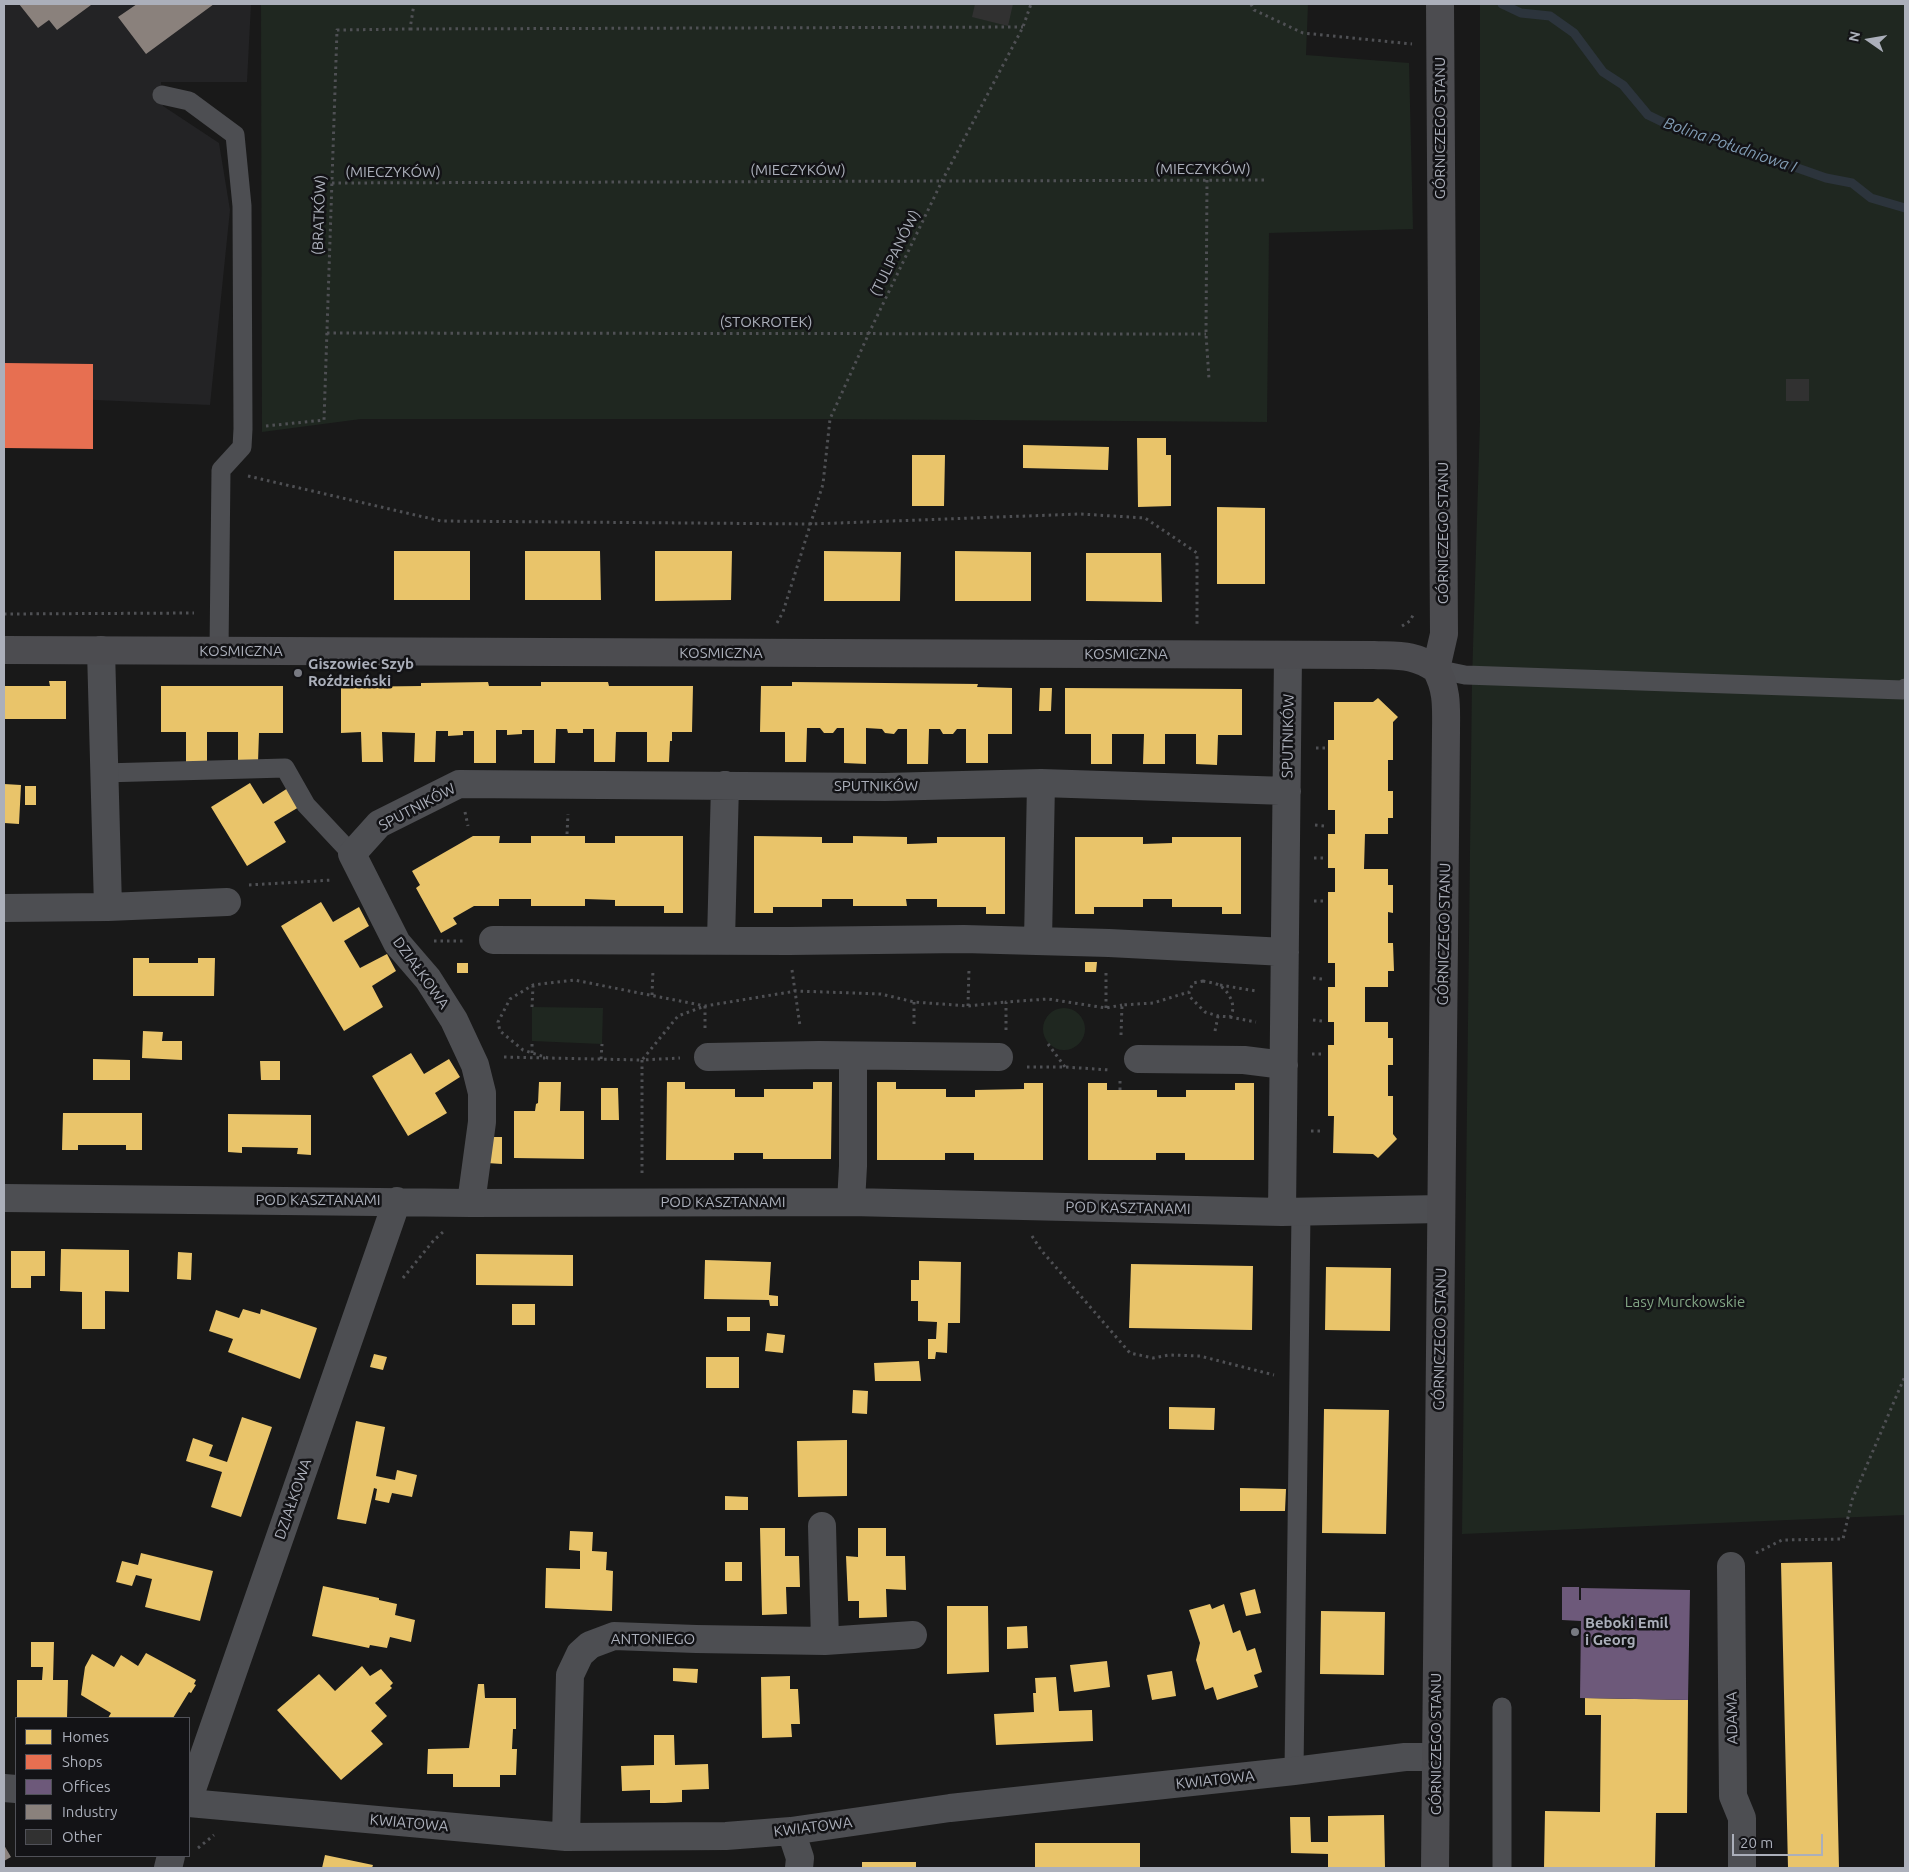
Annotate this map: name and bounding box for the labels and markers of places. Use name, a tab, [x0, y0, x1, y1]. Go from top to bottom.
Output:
place label: Giszowiec Szyb Roździeński	[308, 655, 414, 690]
marker: Giszowiec Szyb Roździeński	[292, 667, 304, 679]
place label: Beboki Emil i Georg	[1585, 1614, 1668, 1649]
marker: Beboki Emil i Georg	[1569, 1626, 1581, 1638]

